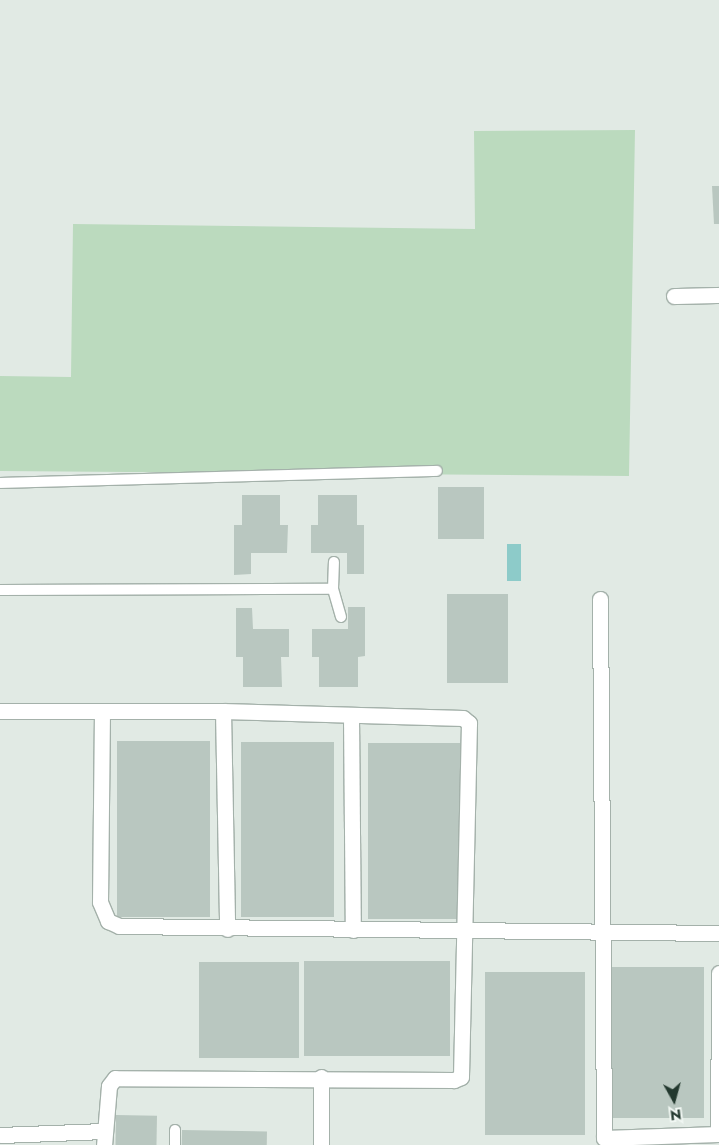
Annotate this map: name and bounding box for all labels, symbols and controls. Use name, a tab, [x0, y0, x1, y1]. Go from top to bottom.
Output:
north arrow	[649, 1075, 699, 1125]
text: N	[669, 1104, 683, 1125]

